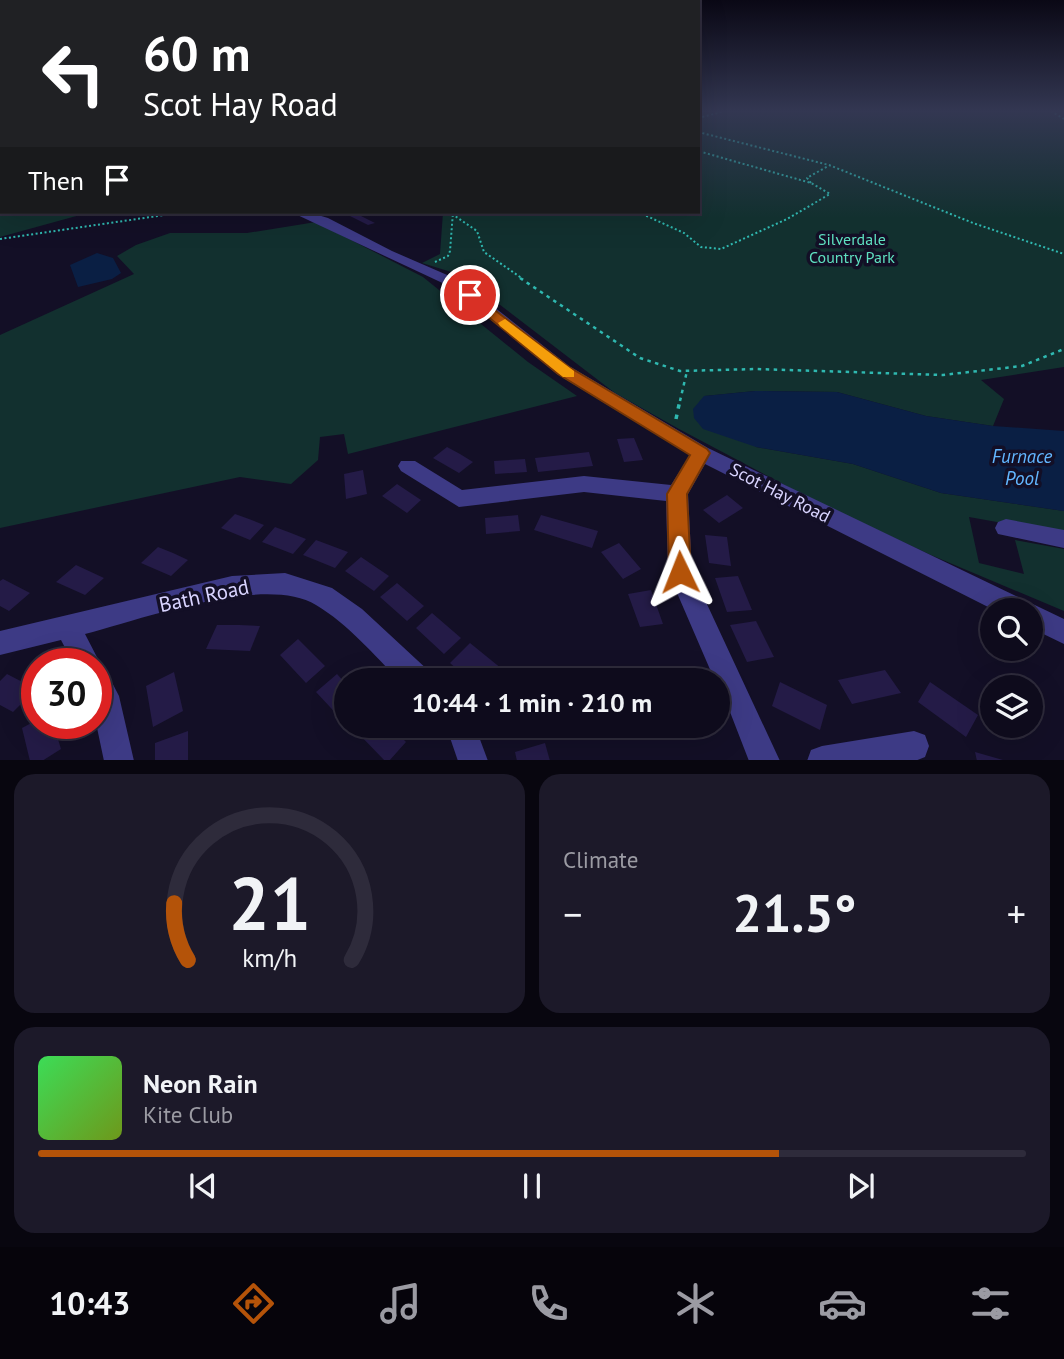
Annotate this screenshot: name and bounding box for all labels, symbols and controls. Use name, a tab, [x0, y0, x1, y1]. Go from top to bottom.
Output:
text: 60 m	[143, 21, 250, 85]
icon: left	[28, 28, 119, 119]
text: Scot Hay Road	[143, 83, 338, 125]
icon: arrive	[98, 161, 136, 199]
text: Then	[28, 164, 84, 197]
park label: Silverdale Country Park	[809, 229, 895, 267]
pin	[440, 265, 500, 325]
icon: arrive	[451, 276, 489, 314]
water label: Furnace Pool	[992, 444, 1053, 490]
street label: Scot Hay Road	[726, 457, 834, 528]
position arrow	[643, 535, 717, 609]
street label: Bath Road	[156, 573, 251, 618]
map controls	[980, 598, 1043, 738]
button: search	[980, 598, 1043, 661]
speed limit sign: 30	[21, 648, 112, 739]
button: layers	[980, 675, 1043, 738]
text: 10:44 · 1 min · 210 m	[412, 686, 652, 719]
text: Climate	[563, 845, 638, 874]
text: 21	[228, 856, 311, 950]
text: 21.5°	[733, 879, 856, 946]
text: −	[563, 889, 582, 938]
text: +	[1007, 889, 1026, 938]
text: km/h	[242, 941, 297, 973]
text: Neon Rain	[143, 1067, 258, 1100]
text: Kite Club	[143, 1100, 233, 1129]
icon: previous	[184, 1167, 222, 1205]
icon: pause	[513, 1167, 551, 1205]
icon: next	[842, 1167, 880, 1205]
icon: directions	[229, 1279, 278, 1328]
icon: music	[376, 1279, 425, 1328]
icon: phone	[524, 1279, 573, 1328]
icon: climate	[671, 1279, 720, 1328]
icon: car	[818, 1279, 867, 1328]
icon: filters	[966, 1279, 1015, 1328]
text: 10:43	[49, 1282, 130, 1324]

